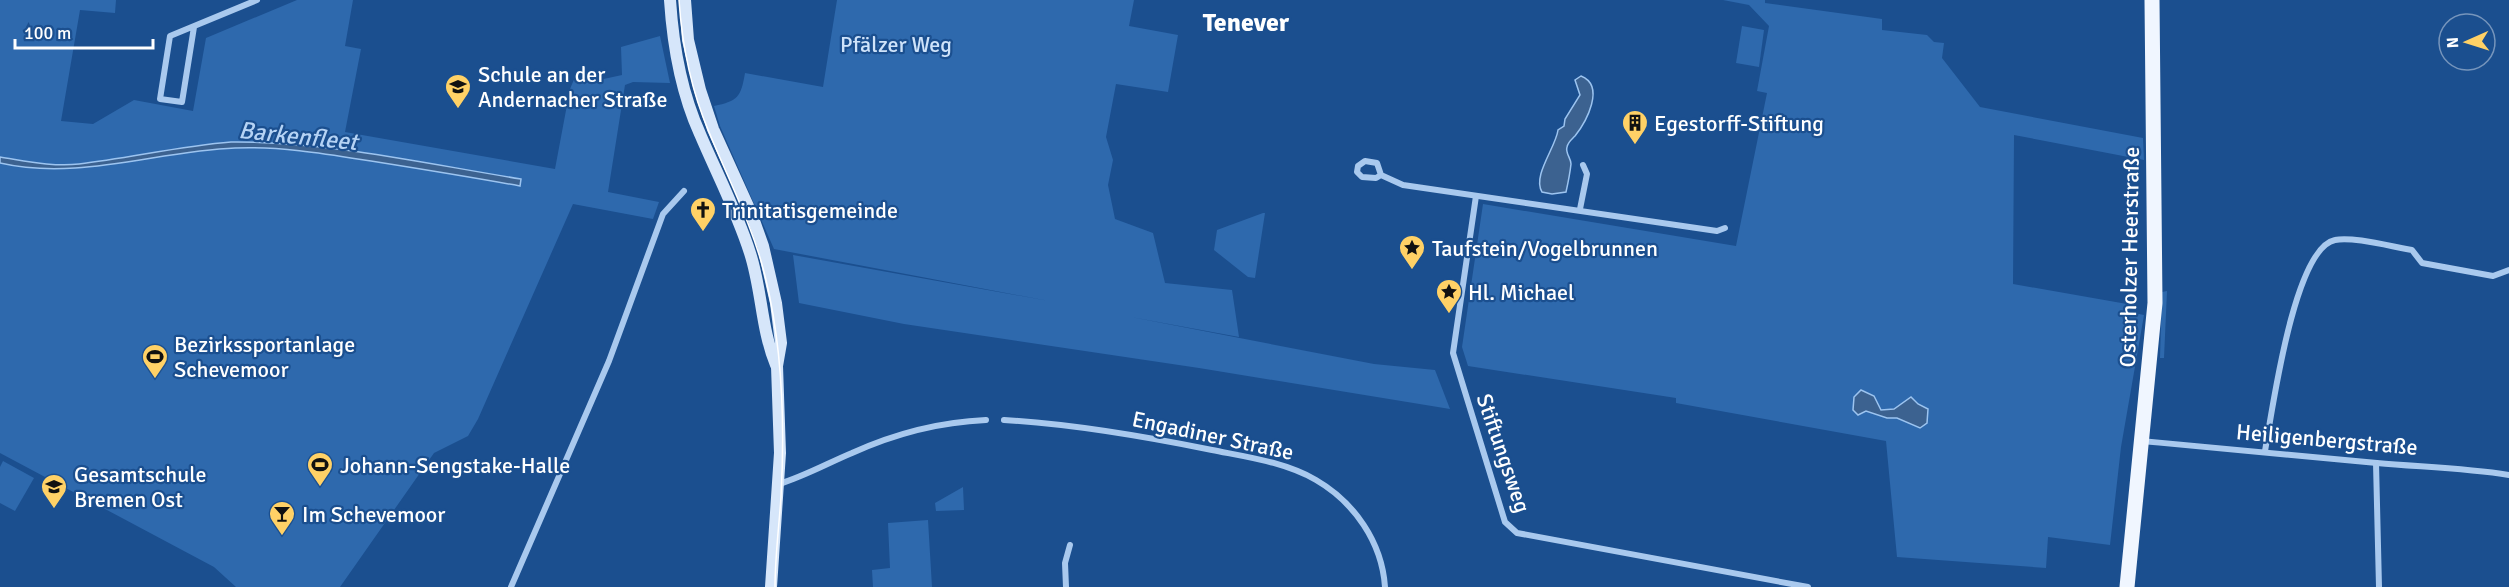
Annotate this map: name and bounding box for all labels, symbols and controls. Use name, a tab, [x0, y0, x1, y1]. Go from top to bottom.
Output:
district label: Tenever	[1203, 7, 1290, 39]
scale bar	[15, 12, 153, 50]
north arrow	[2437, 12, 2497, 72]
text: 100 m	[24, 22, 71, 44]
park label: Pfälzer Weg	[840, 31, 952, 58]
text: N	[2443, 37, 2463, 49]
place label: Schule an der Andernacher Straße	[478, 61, 667, 113]
school or university icon: Schule an der Andernacher Straße	[443, 72, 473, 110]
building icon: Egestorff-Stiftung	[1620, 108, 1650, 146]
place label: Egestorff-Stiftung	[1654, 110, 1824, 137]
water label: Barkenfleet	[237, 115, 361, 157]
street label: Osterholzer Heerstraße	[2114, 146, 2145, 368]
church icon: Trinitatisgemeinde	[688, 195, 718, 233]
place label: Trinitatisgemeinde	[722, 197, 898, 224]
place icon: Taufstein/Vogelbrunnen	[1397, 233, 1427, 271]
place label: Taufstein/Vogelbrunnen	[1432, 235, 1658, 262]
place icon: Hl. Michael	[1434, 277, 1464, 315]
place label: Hl. Michael	[1468, 279, 1575, 306]
place label: Bezirkssportanlage Schevemoor	[174, 331, 355, 383]
sports icon: Bezirkssportanlage Schevemoor	[140, 342, 170, 380]
street label: Stiftungsweg	[1471, 390, 1536, 516]
street label: Engadiner Straße	[1130, 405, 1296, 466]
street label: Heiligenbergstraße	[2235, 418, 2419, 461]
sports icon: Johann-Sengstake-Halle	[305, 450, 335, 488]
place label: Johann-Sengstake-Halle	[340, 452, 570, 479]
place label: Gesamtschule Bremen Ost	[74, 461, 206, 513]
school or university icon: Gesamtschule Bremen Ost	[39, 472, 69, 510]
bar icon: Im Schevemoor	[267, 499, 297, 537]
place label: Im Schevemoor	[302, 501, 445, 528]

